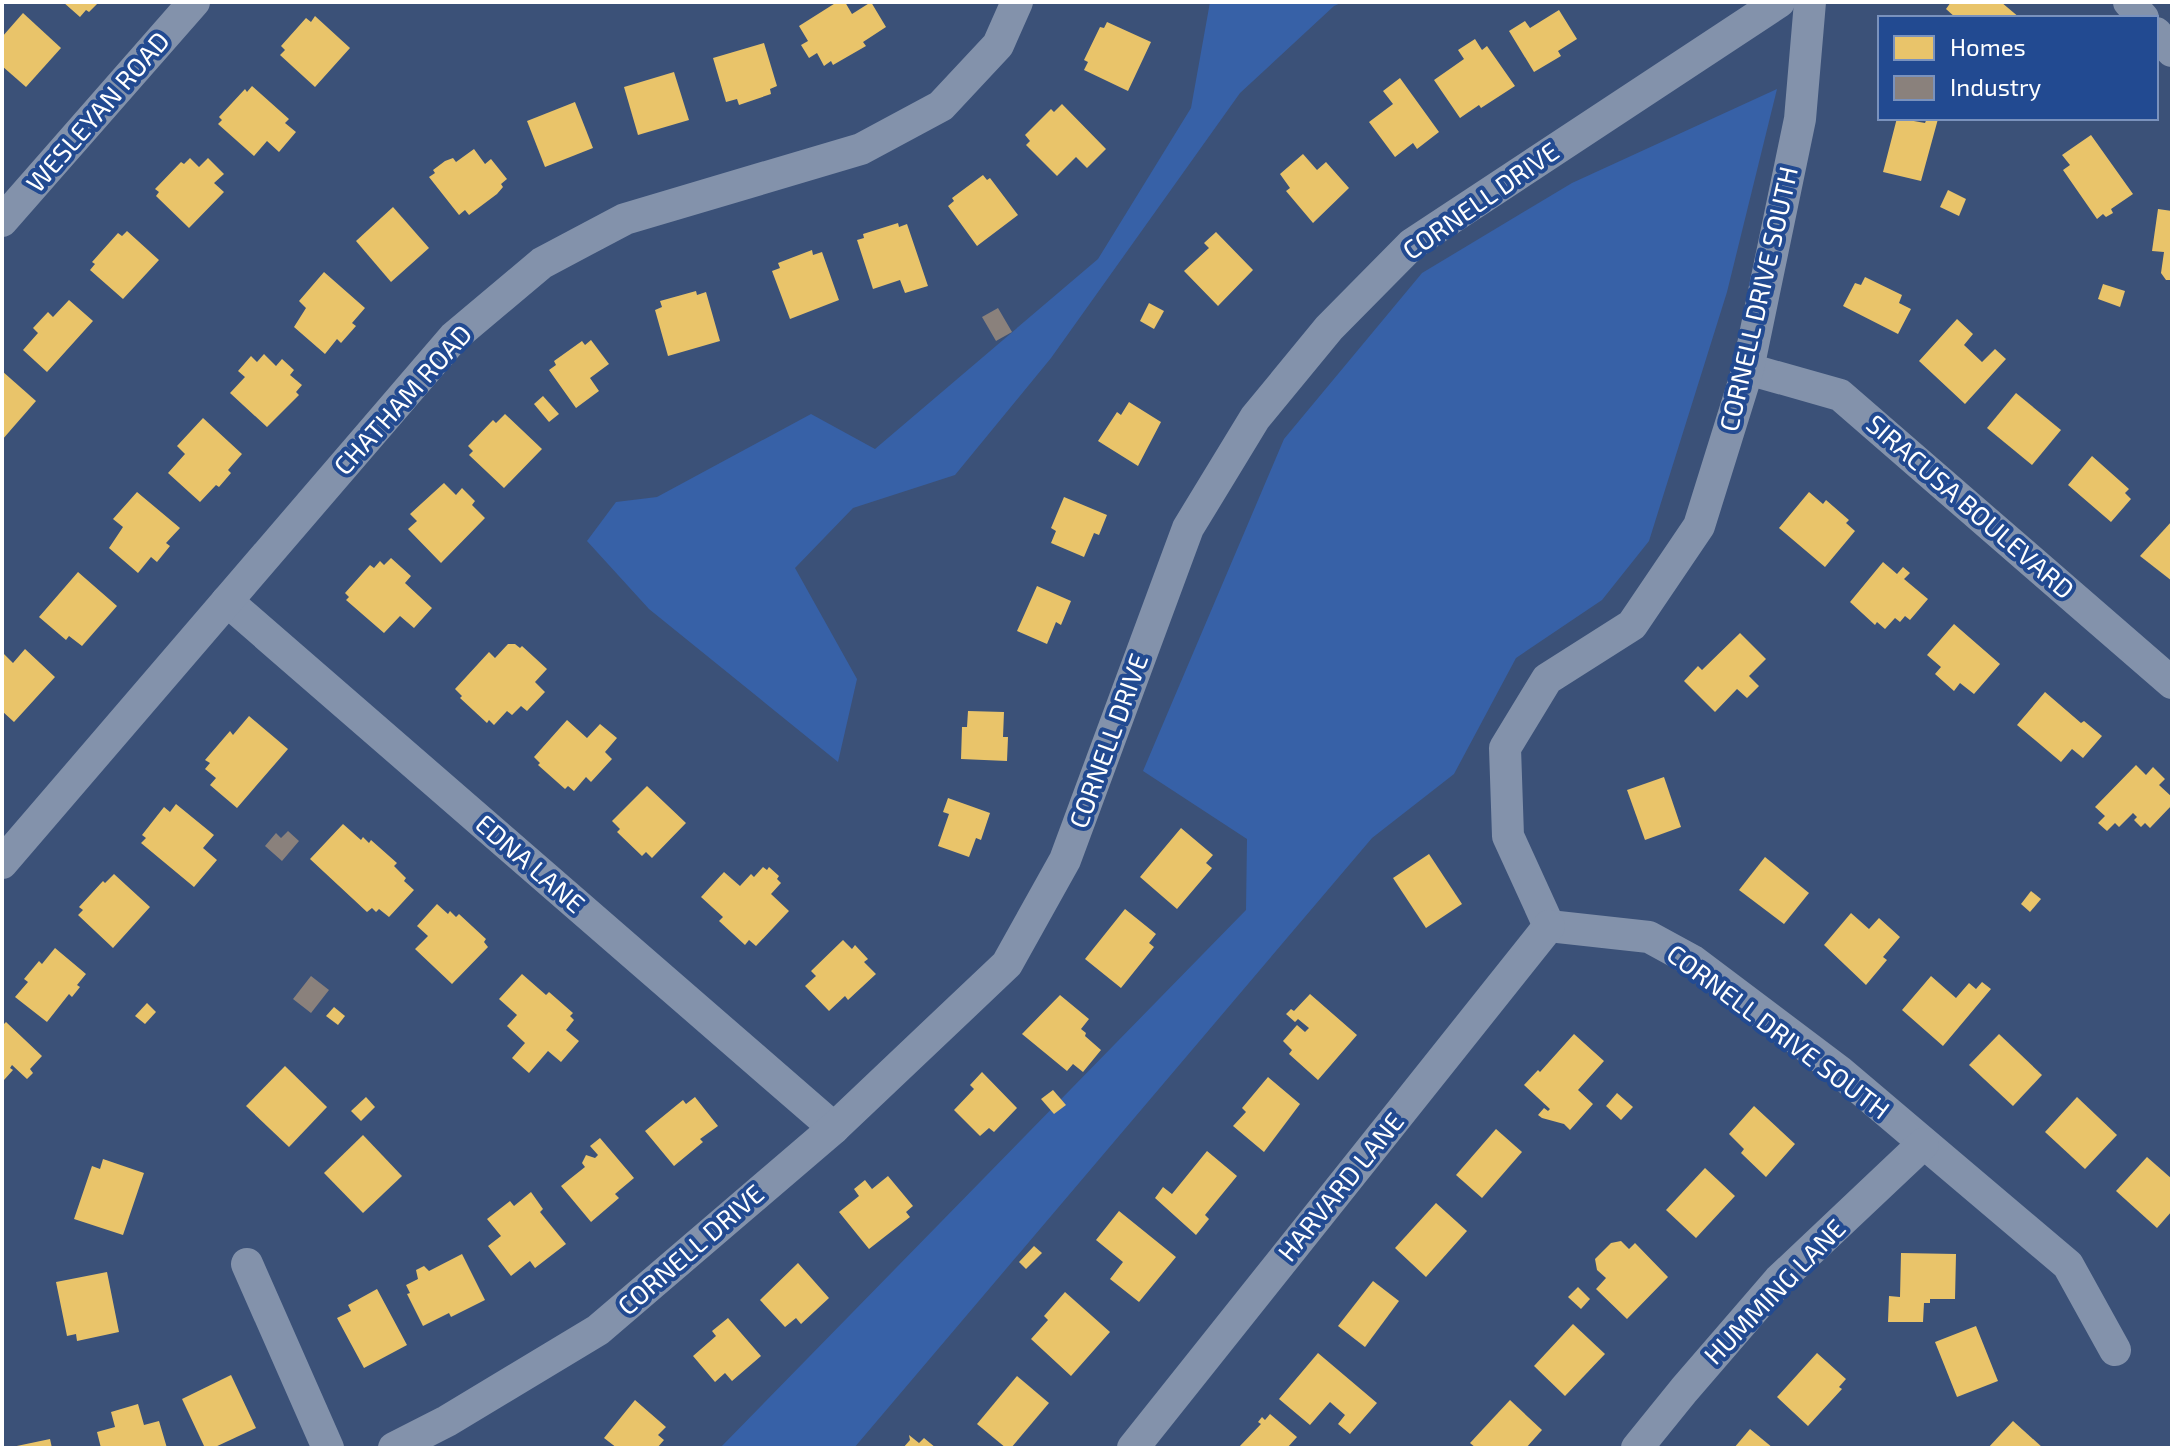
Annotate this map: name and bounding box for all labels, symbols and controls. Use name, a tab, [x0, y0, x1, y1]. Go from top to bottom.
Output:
legend	[1878, 16, 2158, 120]
street label: WESLEYAN ROAD	[19, 25, 175, 197]
text: Homes	[1950, 32, 2026, 61]
text: Industry	[1950, 72, 2042, 101]
street label: CORNELL DRIVE	[1396, 134, 1564, 265]
street label: CORNELL DRIVE SOUTH	[1712, 163, 1803, 434]
street label: CHATHAM ROAD	[327, 318, 477, 480]
street label: SIRACUSA BOULEVARD	[1861, 407, 2081, 604]
street label: CORNELL DRIVE	[1062, 649, 1154, 832]
street label: EDNA LANE	[470, 807, 592, 919]
street label: CORNELL DRIVE SOUTH	[1661, 937, 1896, 1125]
street label: HARVARD LANE	[1270, 1106, 1409, 1267]
street label: CORNELL DRIVE	[611, 1177, 769, 1321]
street label: HUMMING LANE	[1697, 1212, 1851, 1370]

